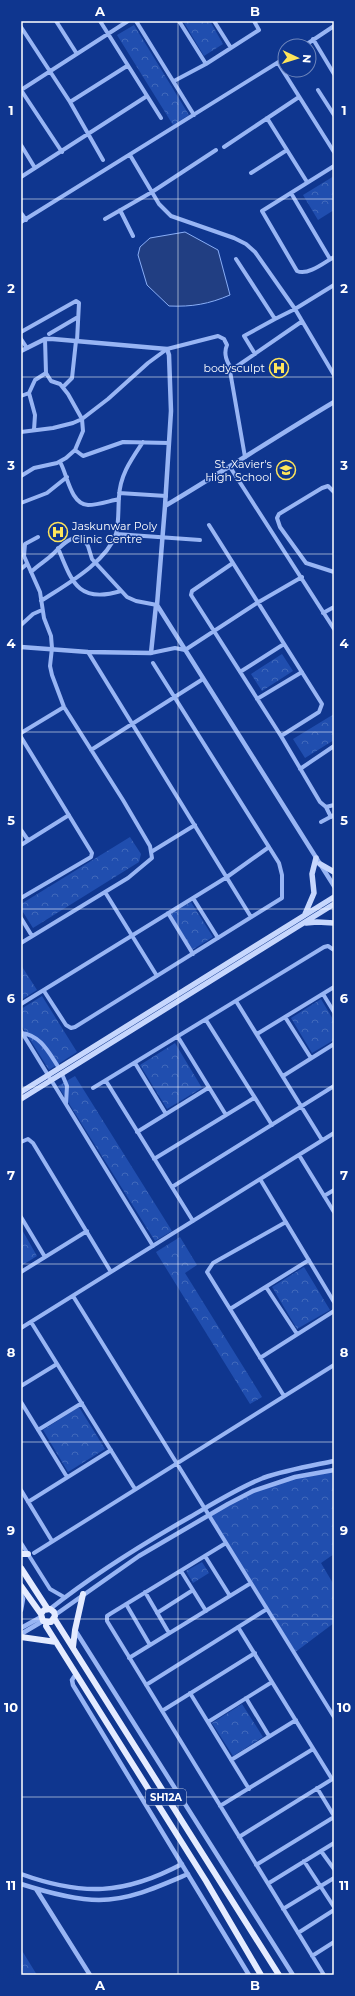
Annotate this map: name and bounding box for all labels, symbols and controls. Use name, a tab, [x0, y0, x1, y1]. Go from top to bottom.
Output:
text: A	[94, 3, 106, 19]
text: B	[250, 3, 260, 19]
north arrow	[277, 38, 317, 78]
text: N	[300, 54, 314, 64]
text: 1	[8, 102, 14, 118]
text: 1	[341, 102, 347, 118]
text: 2	[7, 280, 15, 296]
text: 2	[340, 280, 348, 296]
hospital icon: bodysculpt	[268, 357, 290, 379]
place label: bodysculpt	[204, 361, 266, 375]
text: 3	[6, 457, 15, 473]
place label: St. Xavier's High School	[205, 457, 273, 484]
text: 3	[339, 457, 348, 473]
school or university icon: St. Xavier's High School	[275, 459, 297, 481]
place label: Jaskunwar Poly Clinic Centre	[71, 519, 157, 546]
hospital icon: Jaskunwar Poly Clinic Centre	[47, 521, 69, 543]
text: 4	[7, 635, 16, 651]
text: 4	[340, 635, 349, 651]
text: 5	[7, 812, 15, 828]
text: 5	[340, 812, 348, 828]
text: 6	[7, 990, 16, 1006]
text: 6	[340, 990, 349, 1006]
text: 7	[7, 1167, 15, 1183]
text: 7	[340, 1167, 348, 1183]
text: 8	[7, 1344, 16, 1360]
text: 8	[340, 1344, 349, 1360]
text: 9	[7, 1522, 15, 1538]
text: 9	[340, 1522, 348, 1538]
text: 10	[4, 1699, 18, 1715]
text: 10	[337, 1699, 351, 1715]
road number: SH12A	[146, 1789, 186, 1805]
text: 11	[6, 1877, 16, 1893]
text: 11	[339, 1877, 349, 1893]
text: A	[94, 1977, 106, 1993]
text: B	[250, 1977, 260, 1993]

